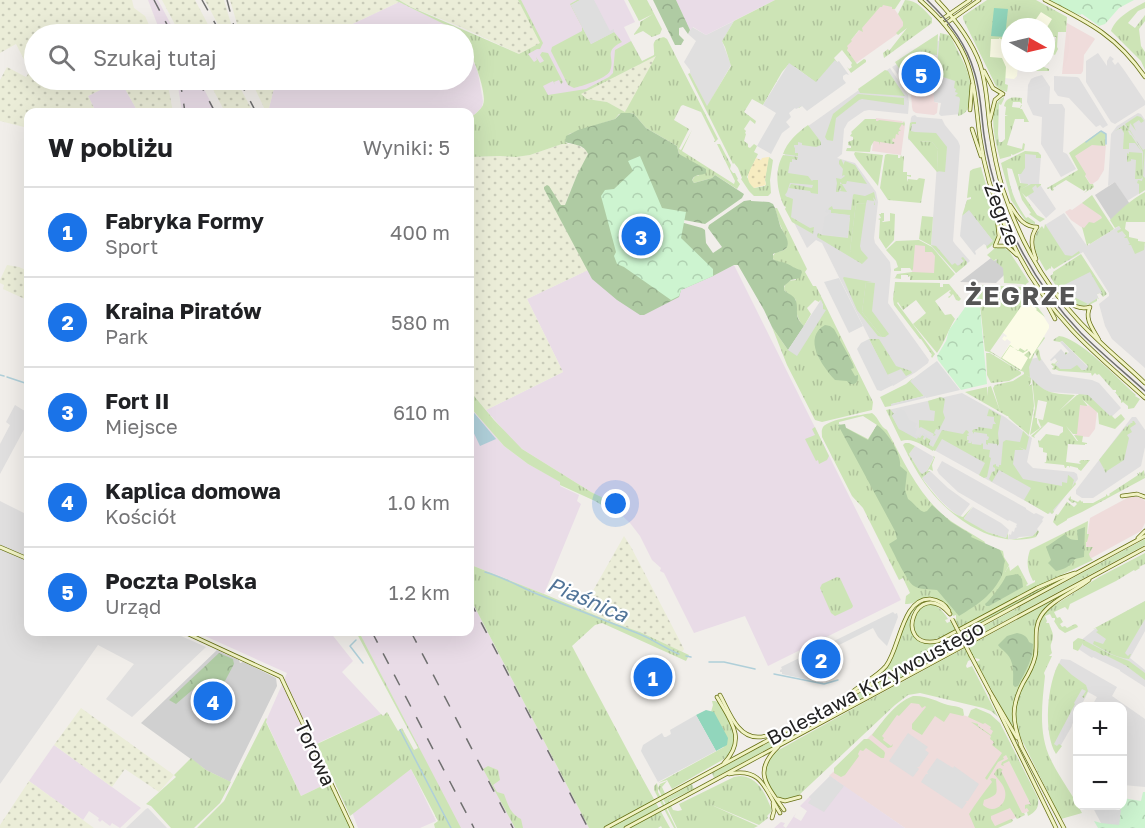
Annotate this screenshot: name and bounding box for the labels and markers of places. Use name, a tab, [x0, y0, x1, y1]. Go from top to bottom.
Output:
pin: 5	[902, 52, 940, 97]
pin: 3	[622, 214, 660, 258]
pin: 2	[802, 636, 840, 682]
pin: 1	[634, 654, 672, 700]
pin: 4	[194, 678, 232, 724]

